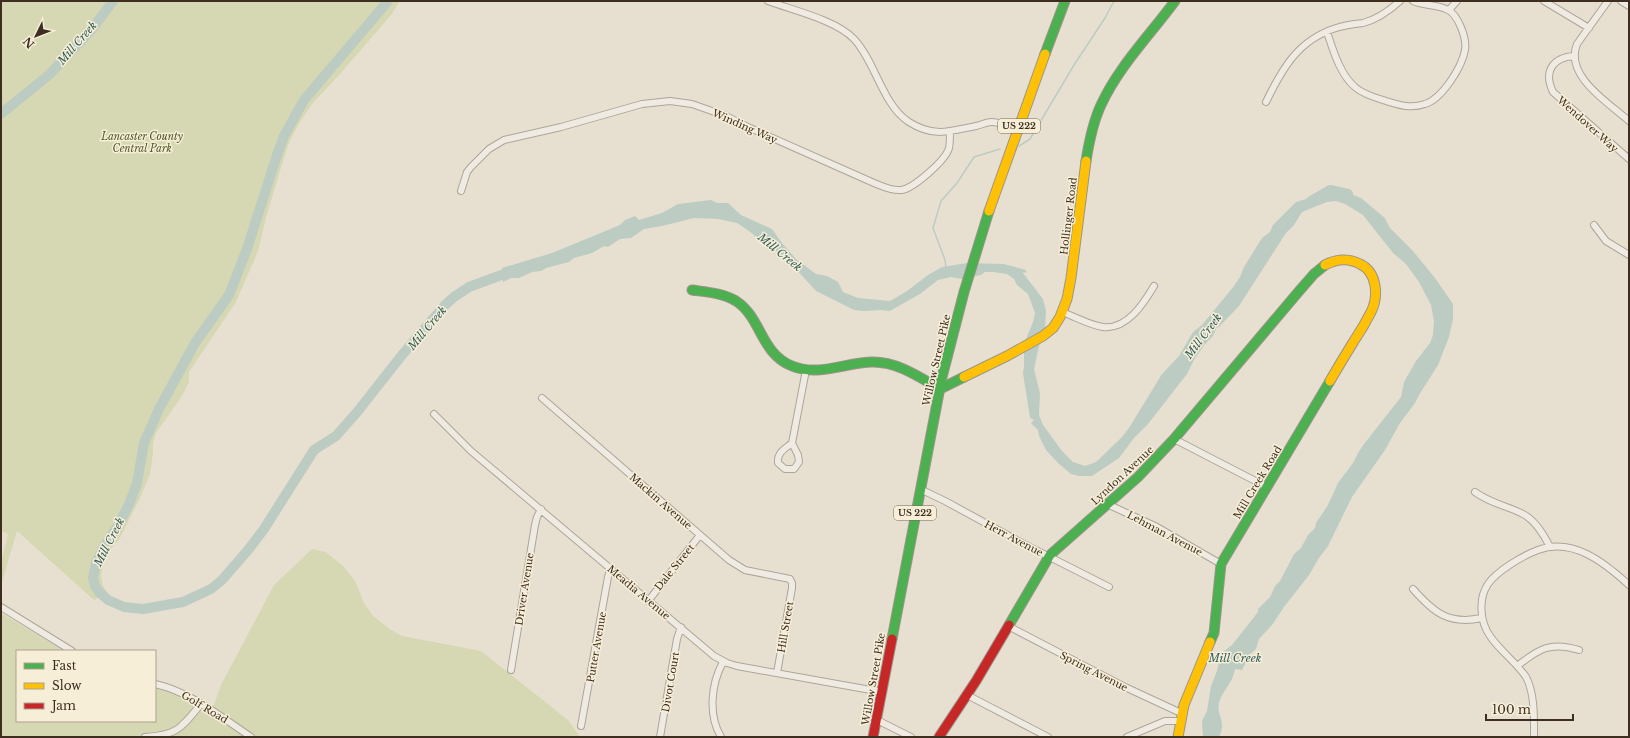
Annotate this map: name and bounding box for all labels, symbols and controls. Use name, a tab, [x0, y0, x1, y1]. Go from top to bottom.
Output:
north arrow	[16, 16, 56, 56]
water label: Mill Creek	[54, 18, 100, 68]
text: N	[20, 34, 37, 51]
street label: Wendover Way	[1554, 93, 1621, 156]
street label: Winding Way	[709, 106, 780, 147]
road number: US 222	[998, 119, 1040, 133]
park label: Lancaster County Central Park	[100, 130, 184, 155]
street label: Hollinger Road	[1057, 176, 1080, 256]
water label: Mill Creek	[754, 229, 805, 274]
water label: Mill Creek	[404, 303, 450, 353]
water label: Mill Creek	[1181, 310, 1225, 362]
street label: Willow Street Pike	[919, 313, 953, 408]
street label: Lyndon Avenue	[1088, 443, 1156, 508]
street label: Mill Creek Road	[1230, 443, 1285, 521]
street label: Mackin Avenue	[627, 471, 695, 532]
road number: US 222	[894, 506, 936, 520]
street label: Lehman Avenue	[1125, 508, 1205, 559]
water label: Mill Creek	[90, 515, 127, 570]
street label: Herr Avenue	[982, 518, 1046, 559]
street label: Dale Street	[652, 541, 697, 593]
street label: Driver Avenue	[512, 551, 537, 626]
street label: Meadia Avenue	[605, 562, 673, 623]
street label: Hill Street	[775, 600, 796, 654]
street label: Putter Avenue	[584, 610, 609, 684]
street label: Willow Street Pike	[859, 632, 888, 727]
street label: Spring Avenue	[1058, 649, 1130, 694]
legend	[16, 650, 156, 722]
street label: Divot Court	[659, 651, 682, 713]
water label: Mill Creek	[1208, 651, 1262, 665]
text: Fast	[52, 658, 77, 673]
text: Slow	[52, 678, 82, 693]
street label: Golf Road	[179, 688, 231, 727]
scale bar	[1486, 696, 1573, 722]
text: Jam	[50, 698, 76, 713]
text: 100 m	[1492, 702, 1531, 717]

